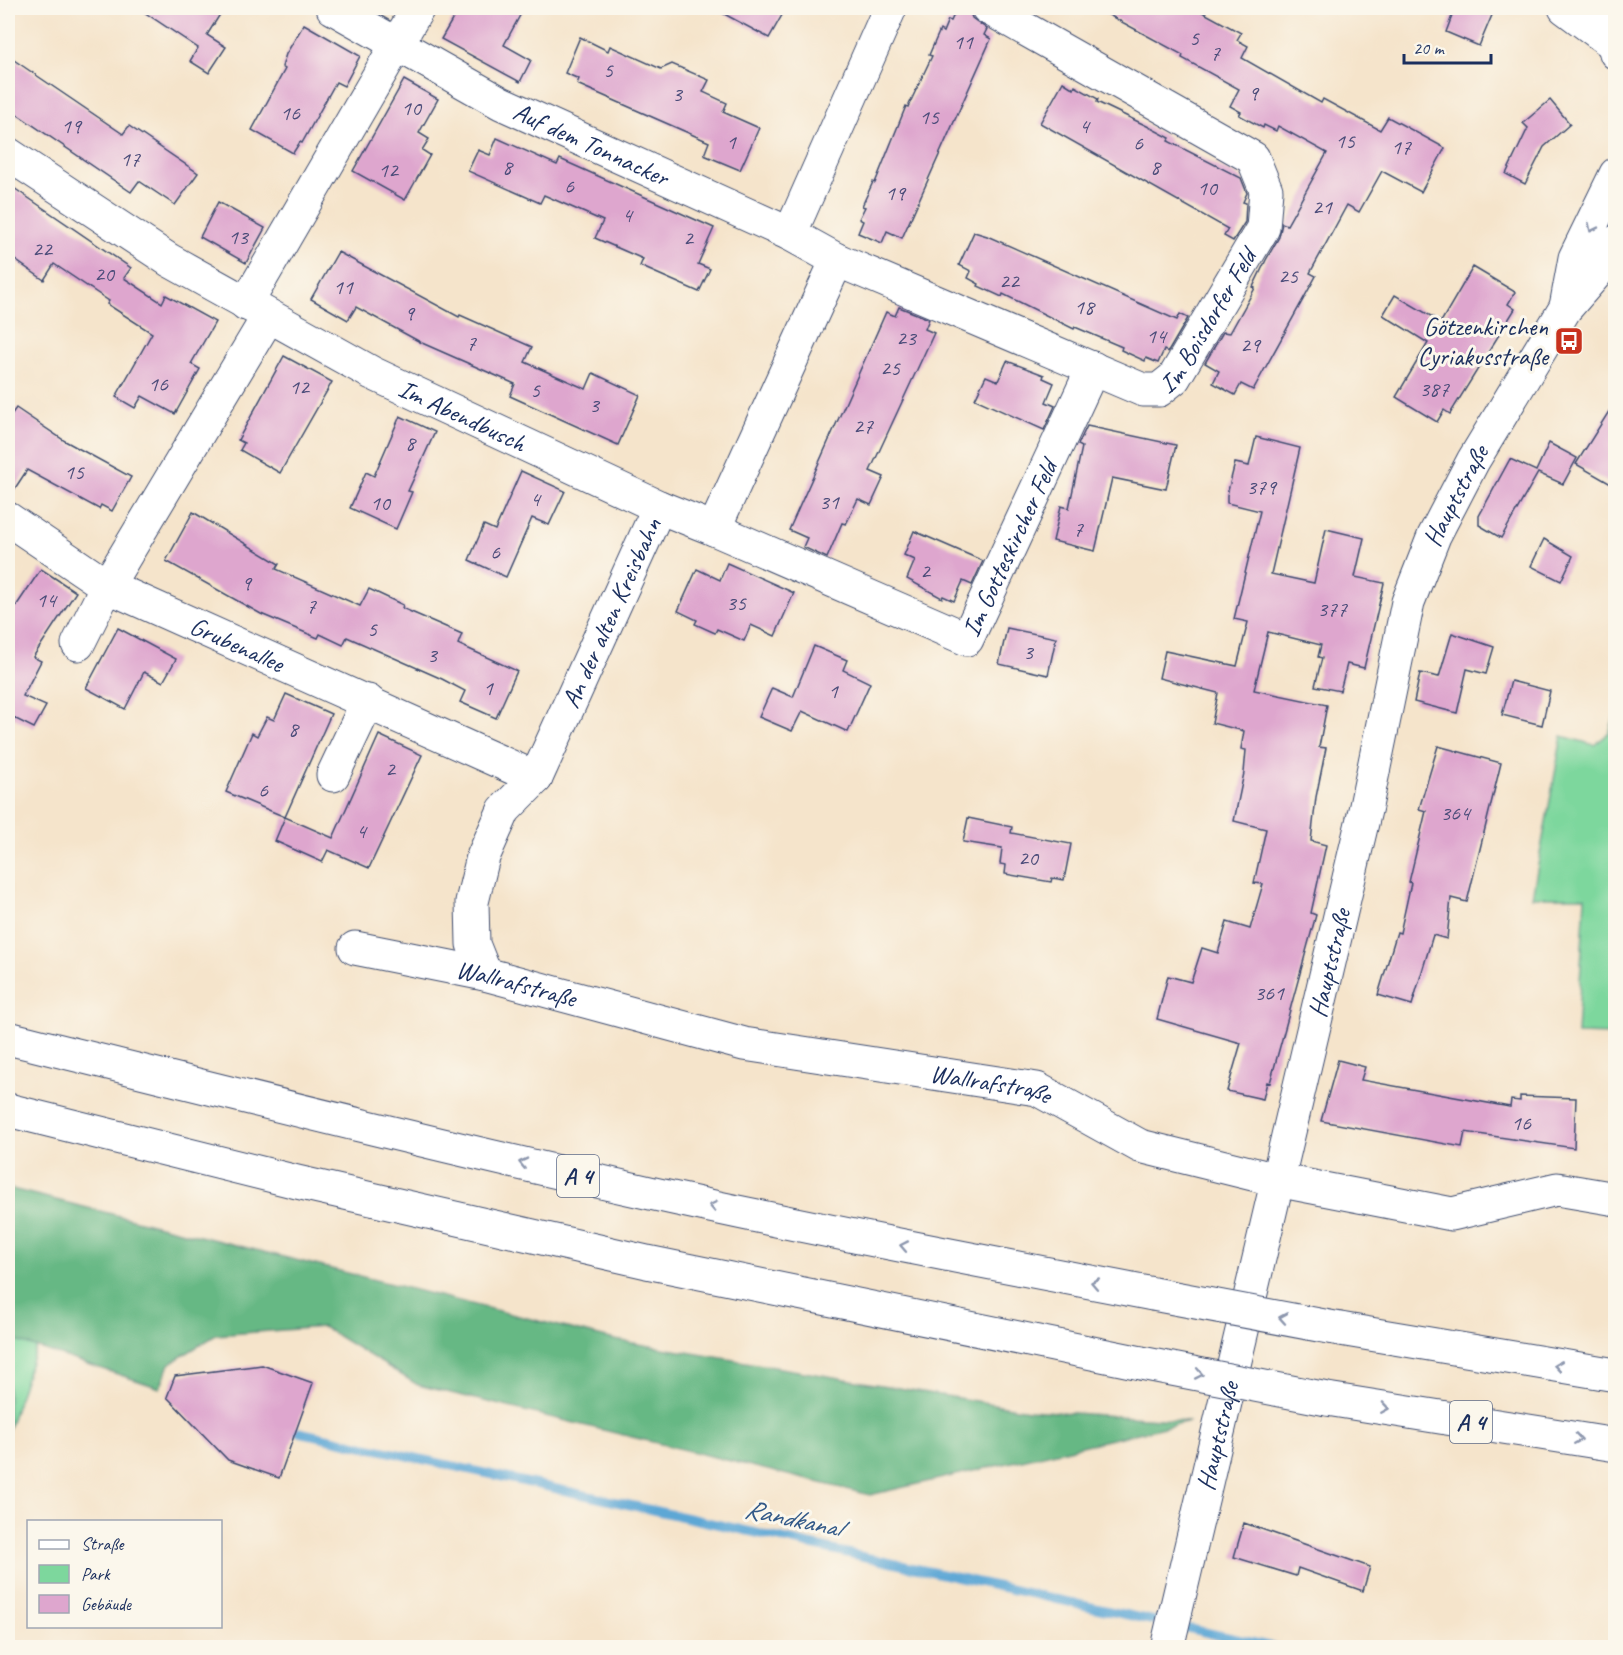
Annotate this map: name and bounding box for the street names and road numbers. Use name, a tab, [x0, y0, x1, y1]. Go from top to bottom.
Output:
street label: Auf dem Tonnacker	[508, 95, 675, 194]
street label: Im Boisdorfer Feld	[1152, 240, 1266, 401]
street label: Im Abendbusch	[393, 372, 532, 460]
street label: Hauptstraße	[1416, 437, 1497, 551]
street label: Im Gotteskircher Feld	[954, 451, 1066, 642]
street label: An der alten Kreisbahn	[554, 512, 669, 713]
street label: Grubenallee	[185, 609, 290, 681]
street label: Hauptstraße	[1301, 903, 1359, 1021]
street label: Wallrafstraße	[453, 953, 582, 1016]
street label: Wallrafstraße	[928, 1057, 1060, 1112]
road number: A 4	[557, 1155, 599, 1197]
street label: Hauptstraße	[1189, 1376, 1247, 1493]
road number: A 4	[1450, 1401, 1492, 1443]

